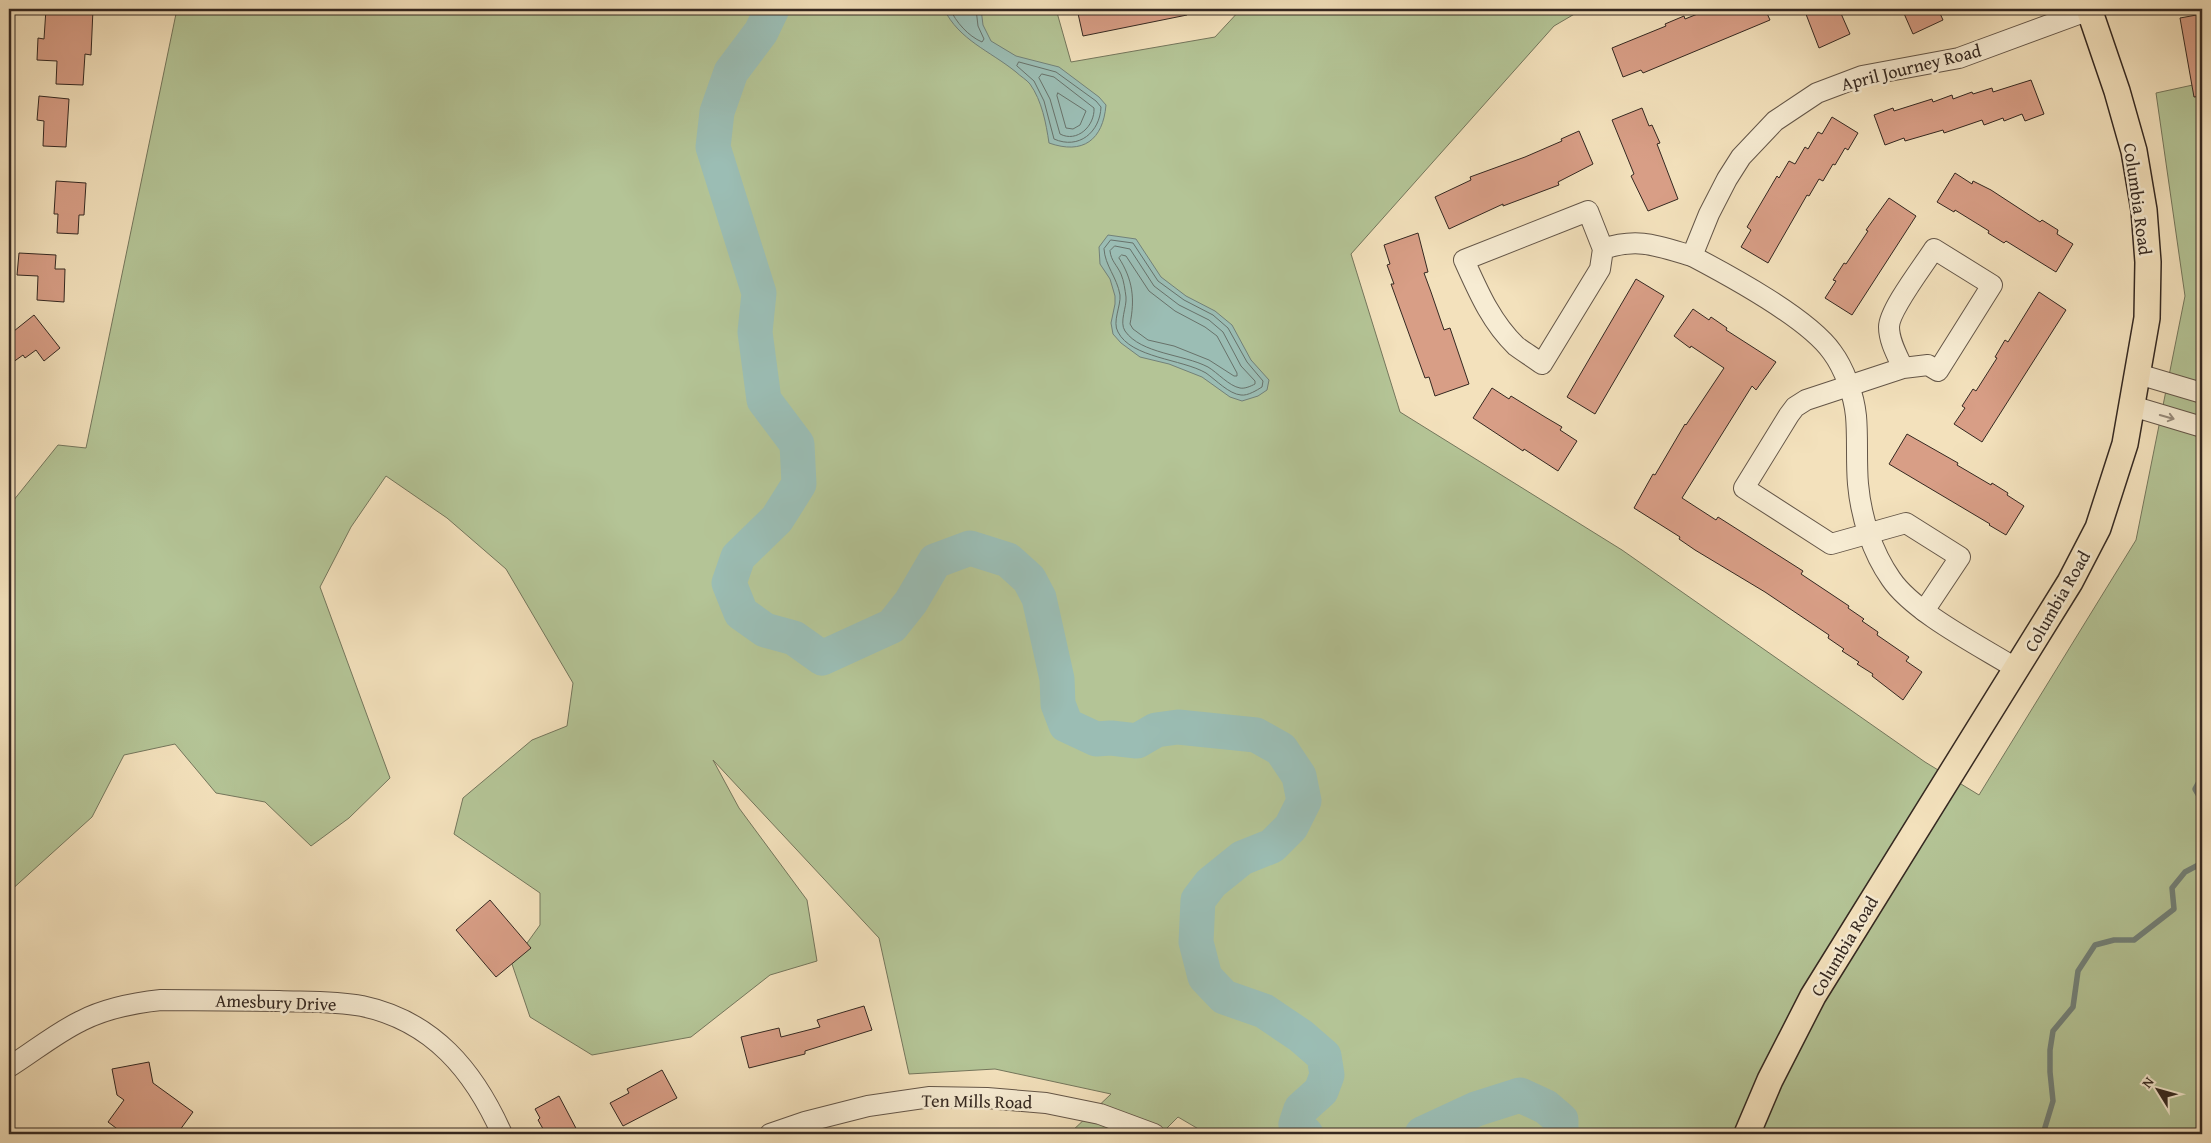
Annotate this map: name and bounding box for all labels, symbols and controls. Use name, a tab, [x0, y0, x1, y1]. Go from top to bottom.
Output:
street label: April Journey Road	[1838, 36, 1984, 97]
street label: Columbia Road	[2117, 141, 2159, 257]
one-way arrow	[2159, 412, 2175, 422]
street label: Columbia Road	[2017, 545, 2097, 657]
street label: Columbia Road	[1803, 890, 1885, 1001]
street label: Amesbury Drive	[215, 986, 337, 1018]
north arrow	[2134, 1066, 2184, 1116]
text: N	[2137, 1072, 2159, 1092]
street label: Ten Mills Road	[921, 1087, 1033, 1115]

